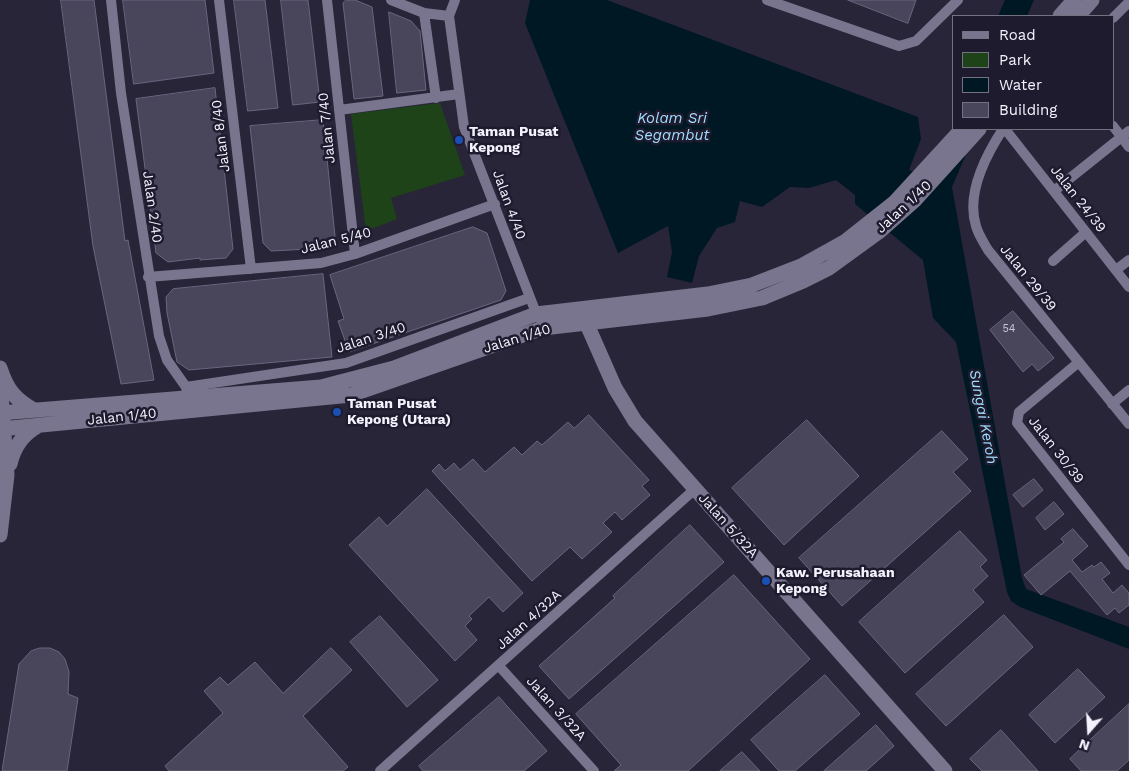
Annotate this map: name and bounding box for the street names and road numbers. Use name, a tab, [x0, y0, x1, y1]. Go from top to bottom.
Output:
street label: Jalan 7/40	[315, 92, 339, 164]
street label: Jalan 8/40	[208, 99, 234, 173]
street label: Jalan 24/39	[1047, 162, 1109, 236]
street label: Jalan 4/40	[489, 168, 529, 242]
street label: Jalan 2/40	[139, 170, 165, 244]
street label: Jalan 1/40	[873, 177, 935, 237]
street label: Jalan 5/40	[299, 224, 373, 258]
street label: Jalan 29/39	[996, 241, 1060, 315]
street label: Jalan 3/40	[334, 319, 408, 357]
street label: Jalan 1/40	[481, 321, 553, 357]
street label: Jalan 1/40	[87, 405, 157, 429]
street label: Jalan 30/39	[1024, 413, 1088, 487]
street label: Jalan 5/32A	[695, 490, 761, 562]
street label: Jalan 4/32A	[493, 586, 565, 654]
street label: Jalan 3/32A	[523, 673, 589, 745]

